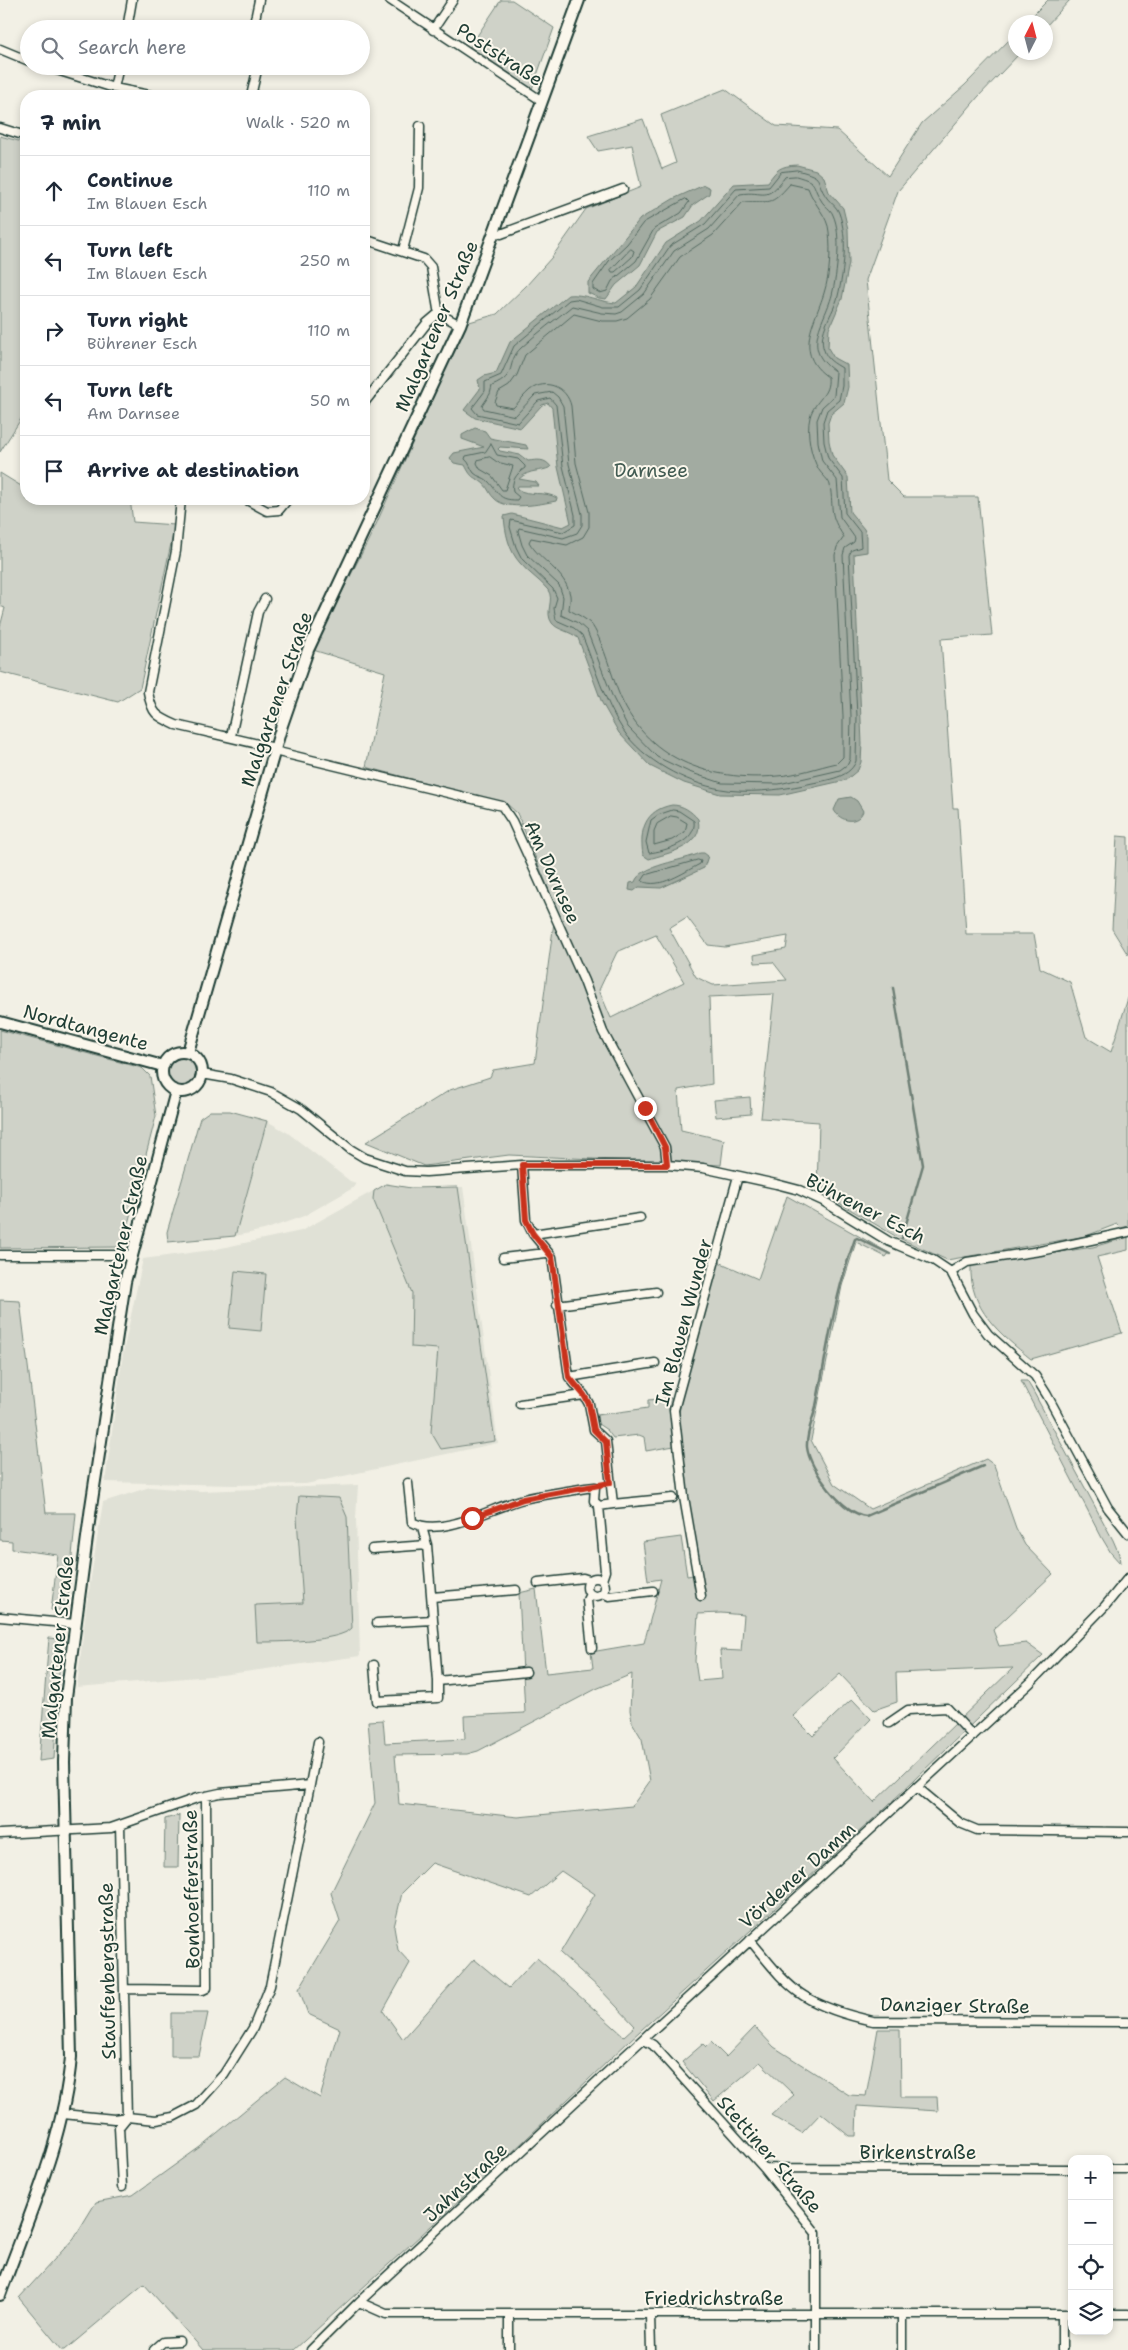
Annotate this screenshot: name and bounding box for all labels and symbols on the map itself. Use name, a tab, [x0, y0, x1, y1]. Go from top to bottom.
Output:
north arrow	[1008, 15, 1053, 60]
street label: Poststraße	[451, 17, 548, 92]
street label: Malgartener Straße	[389, 237, 484, 416]
park label: Darnsee	[614, 458, 688, 483]
street label: Malgartener Straße	[235, 608, 318, 790]
street label: Am Darnsee	[519, 817, 586, 928]
street label: Nordtangente	[20, 999, 151, 1056]
route end	[634, 1097, 657, 1120]
street label: Malgartener Straße	[88, 1153, 153, 1337]
street label: Bührener Esch	[802, 1168, 930, 1249]
street label: Im Blauen Wunder	[649, 1236, 718, 1409]
route start	[461, 1507, 484, 1530]
street label: Malgartener Straße	[35, 1554, 80, 1740]
street label: Bonhoefferstraße	[178, 1809, 205, 1969]
street label: Vördener Damm	[734, 1816, 861, 1934]
street label: Stauffenbergstraße	[93, 1882, 122, 2060]
street label: Danziger Straße	[880, 1992, 1030, 2019]
street label: Stettiner Straße	[712, 2090, 828, 2218]
street label: Jahnstraße	[418, 2137, 513, 2228]
street label: Birkenstraße	[860, 2140, 976, 2165]
street label: Friedrichstraße	[644, 2286, 784, 2311]

